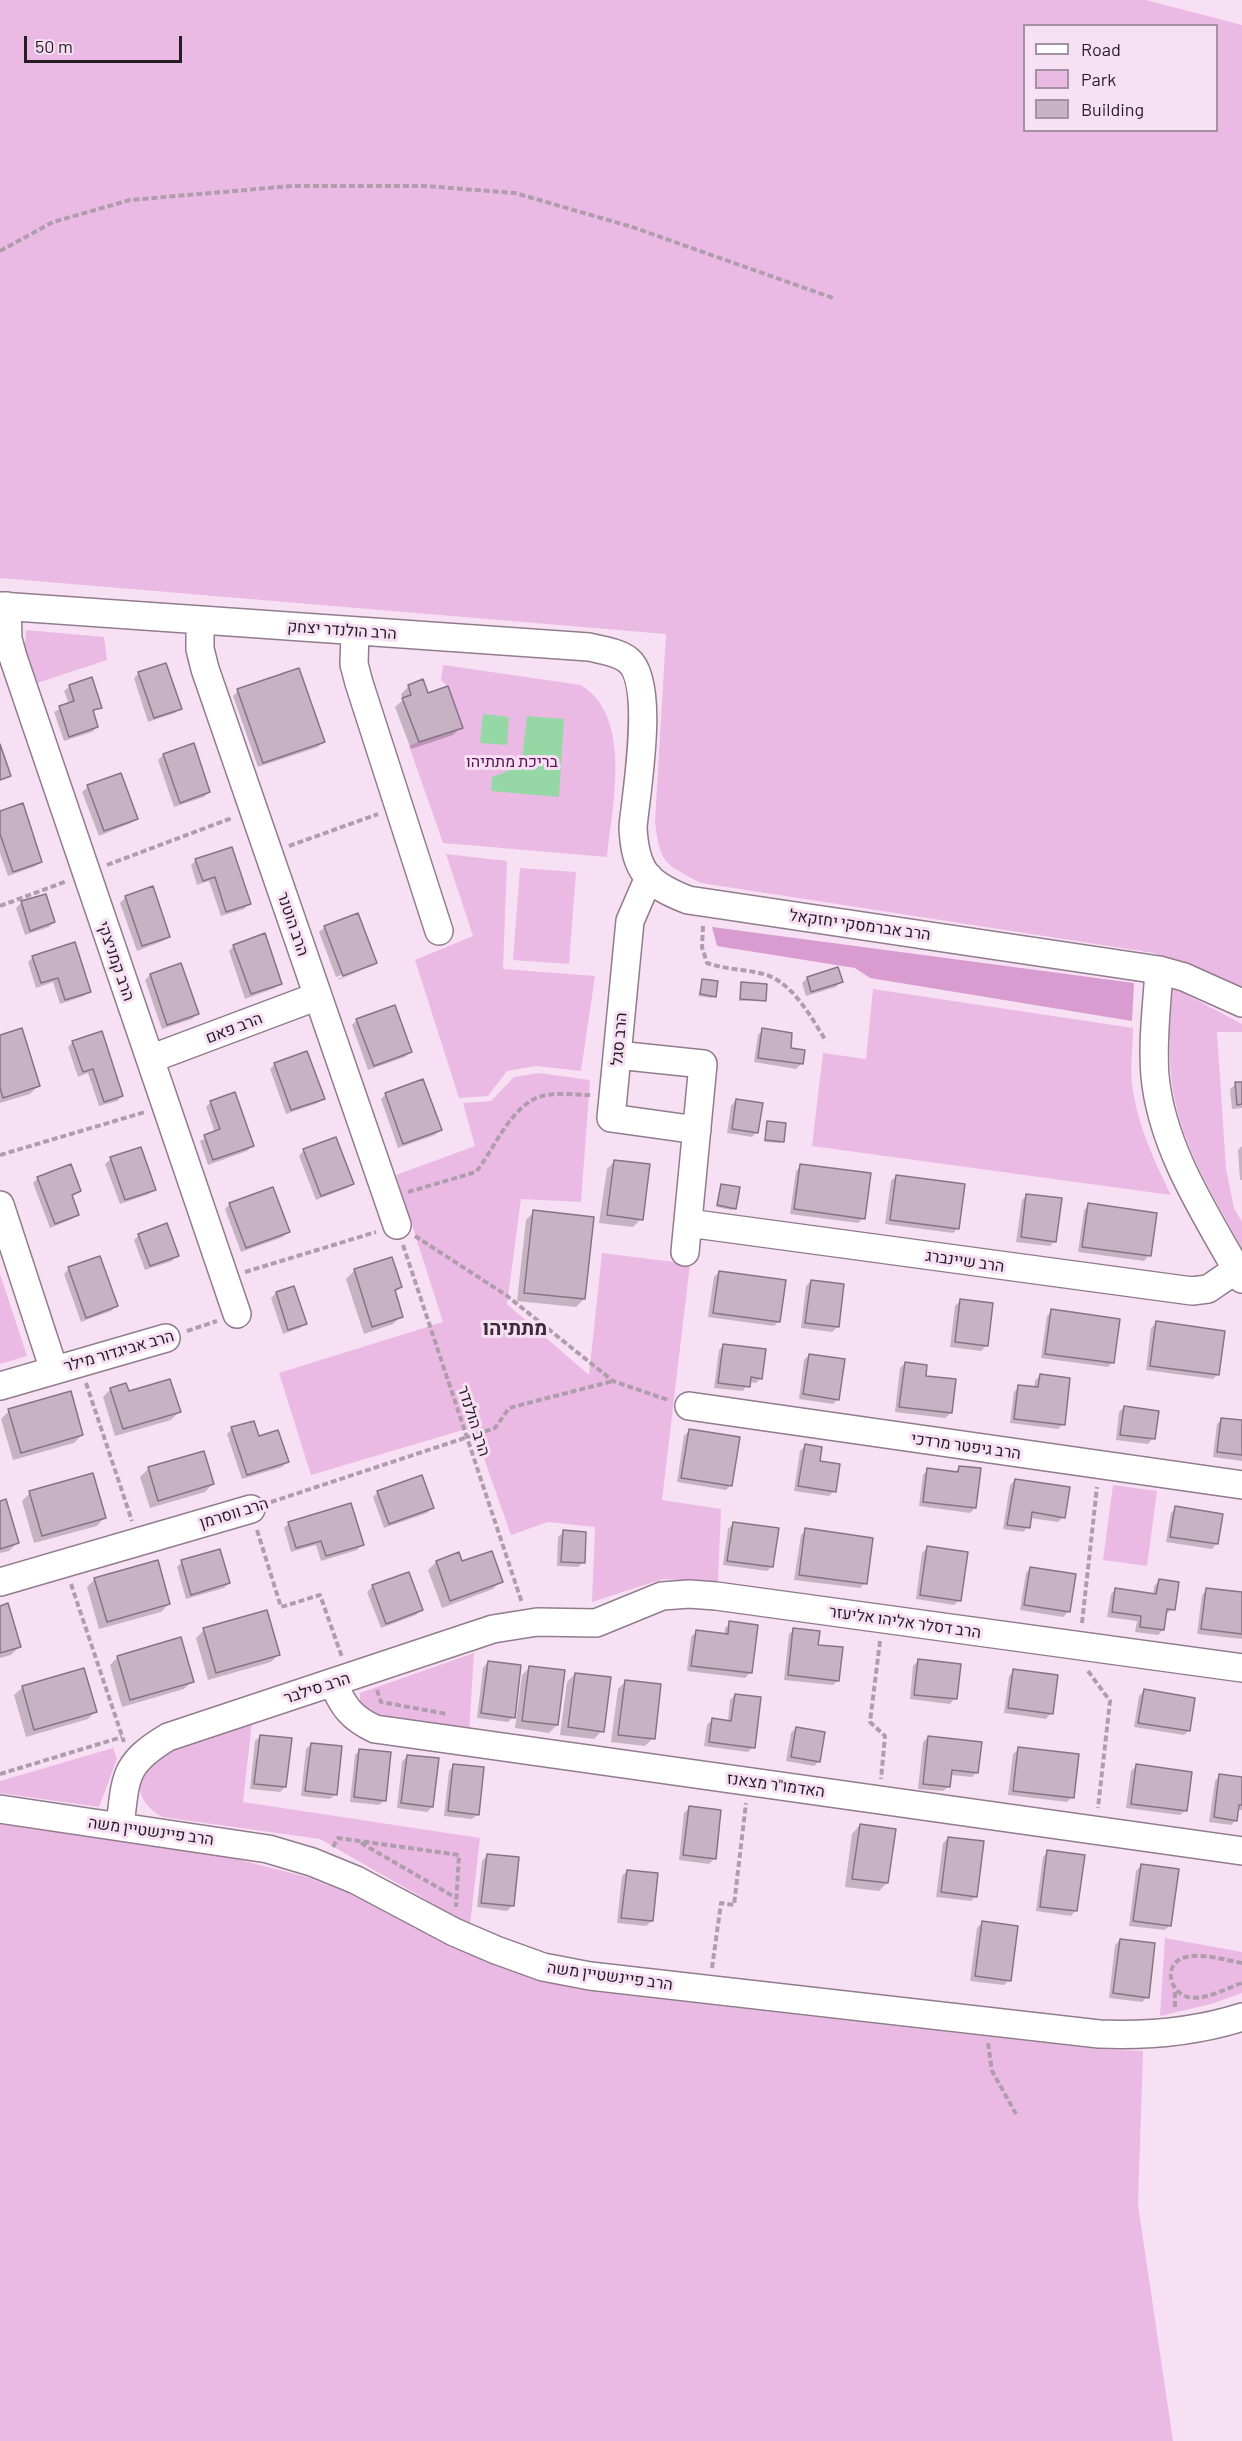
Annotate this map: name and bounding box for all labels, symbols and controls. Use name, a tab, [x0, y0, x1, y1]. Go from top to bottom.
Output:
scale bar	[27, 24, 184, 62]
legend	[1023, 24, 1218, 132]
text: 50 m	[35, 35, 73, 57]
text: Road	[1081, 38, 1121, 60]
text: Park	[1081, 68, 1116, 90]
text: Building	[1081, 98, 1144, 120]
street label: הרב הולנדר יצחק	[287, 617, 397, 643]
park label: בריכת מתתיהו	[466, 752, 558, 772]
street label: הרב הוטנר	[273, 889, 313, 959]
street label: הרב אברמסקי יחזקאל	[788, 906, 932, 944]
street label: הרב קמניצקי	[93, 919, 139, 1003]
street label: הרב פאם	[203, 1008, 265, 1048]
street label: הרב סגל	[607, 1012, 631, 1066]
street label: הרב שיינברג	[924, 1246, 1006, 1276]
district label: מתתיהו	[483, 1316, 547, 1340]
street label: הרב אביגדור מילר	[62, 1326, 176, 1376]
street label: הרב הולנדר	[454, 1383, 494, 1459]
street label: הרב גיפטר מרדכי	[910, 1429, 1022, 1463]
street label: הרב ווסרמן	[197, 1493, 271, 1533]
street label: הרב דסלר אליהו אליעזר	[828, 1602, 982, 1642]
street label: הרב סילבר	[282, 1668, 352, 1708]
street label: האדמו"ר מצאנז	[726, 1769, 826, 1801]
street label: הרב פיינשטיין משה	[87, 1813, 215, 1849]
street label: הרב פיינשטיין משה	[546, 1958, 674, 1994]

